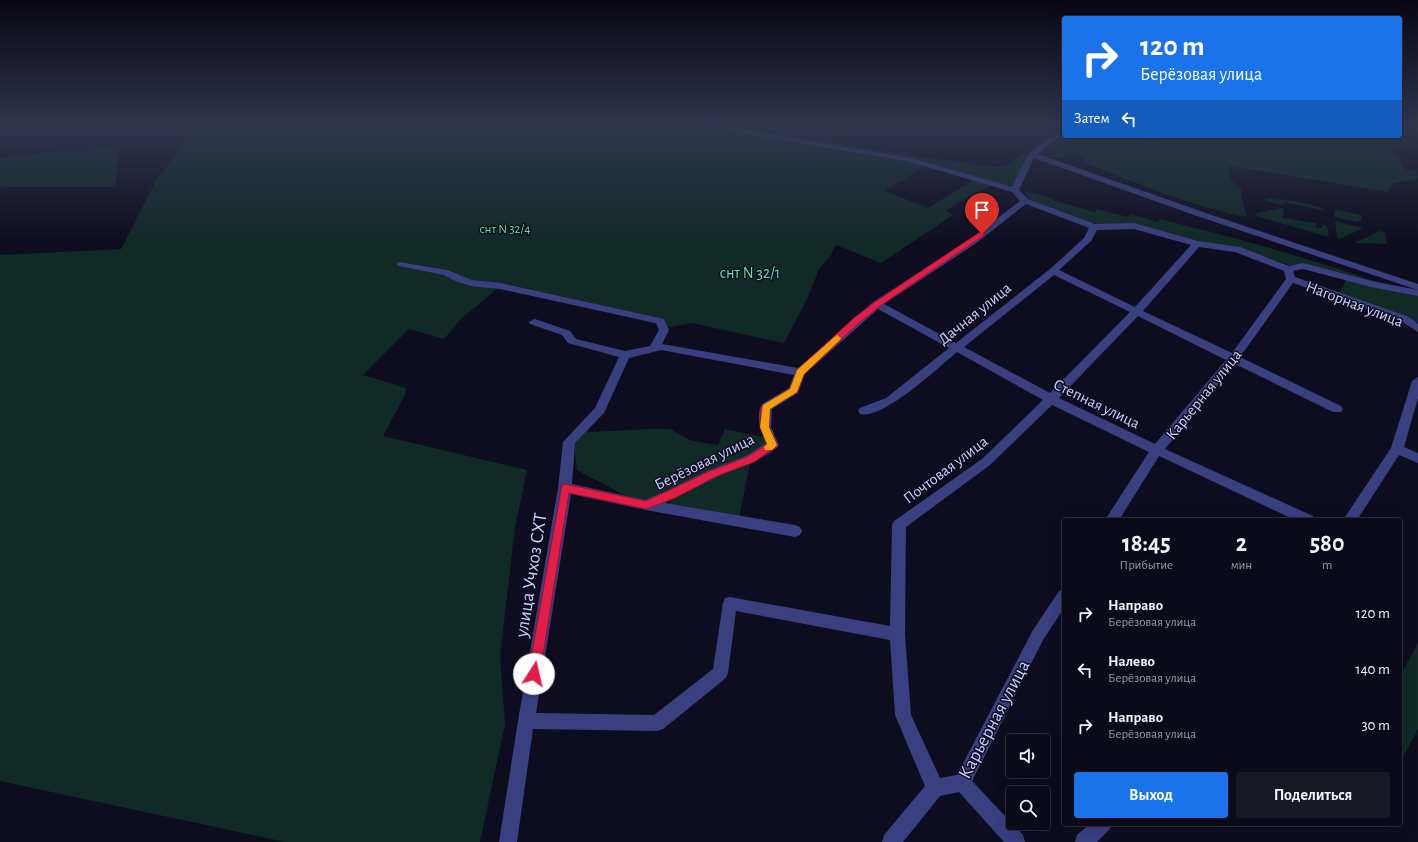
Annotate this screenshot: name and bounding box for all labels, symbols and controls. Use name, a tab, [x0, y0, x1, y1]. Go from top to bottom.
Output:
icon: right	[1074, 32, 1126, 84]
text: 120 m	[1140, 33, 1205, 61]
text: Берёзовая улица	[1140, 66, 1262, 84]
icon: left	[1118, 108, 1140, 130]
text: Затем	[1074, 111, 1110, 126]
pin	[965, 193, 999, 234]
icon: arrive	[971, 199, 993, 221]
park label: снт N 32/4	[479, 223, 531, 236]
park label: снт N 32/1	[720, 265, 780, 281]
street label: Нагорная улица	[1303, 278, 1406, 331]
street label: Дачная улица	[935, 280, 1015, 349]
street label: Карьерная улица	[1163, 347, 1246, 443]
street label: Степная улица	[1051, 376, 1142, 433]
street label: Берёзовая улица	[652, 431, 757, 494]
street label: Почтовая улица	[900, 433, 991, 507]
street label: улица Учхоз СХТ	[512, 512, 551, 640]
text: 18:45	[1122, 532, 1171, 556]
text: 2	[1236, 532, 1247, 556]
text: 580	[1310, 532, 1344, 556]
text: Прибытие	[1120, 559, 1173, 572]
text: мин	[1231, 559, 1252, 572]
text: m	[1322, 559, 1332, 572]
text: Направо	[1108, 598, 1163, 613]
icon: right	[1074, 603, 1096, 625]
text: 120 m	[1356, 606, 1390, 621]
text: Берёзовая улица	[1108, 616, 1196, 629]
position arrow	[513, 653, 555, 695]
text: Налево	[1108, 654, 1155, 669]
street label: Карьерная улица	[955, 657, 1034, 782]
icon: left	[1074, 659, 1096, 681]
text: 140 m	[1355, 662, 1390, 677]
text: Берёзовая улица	[1108, 672, 1196, 685]
text: Направо	[1108, 710, 1163, 725]
icon: right	[1074, 715, 1096, 737]
text: 30 m	[1361, 718, 1390, 733]
text: Берёзовая улица	[1108, 728, 1196, 741]
map controls	[1006, 734, 1050, 830]
button: sound	[1006, 734, 1050, 778]
button: Выход	[1074, 772, 1228, 818]
button: Поделиться	[1236, 772, 1390, 818]
button: search	[1006, 786, 1050, 830]

